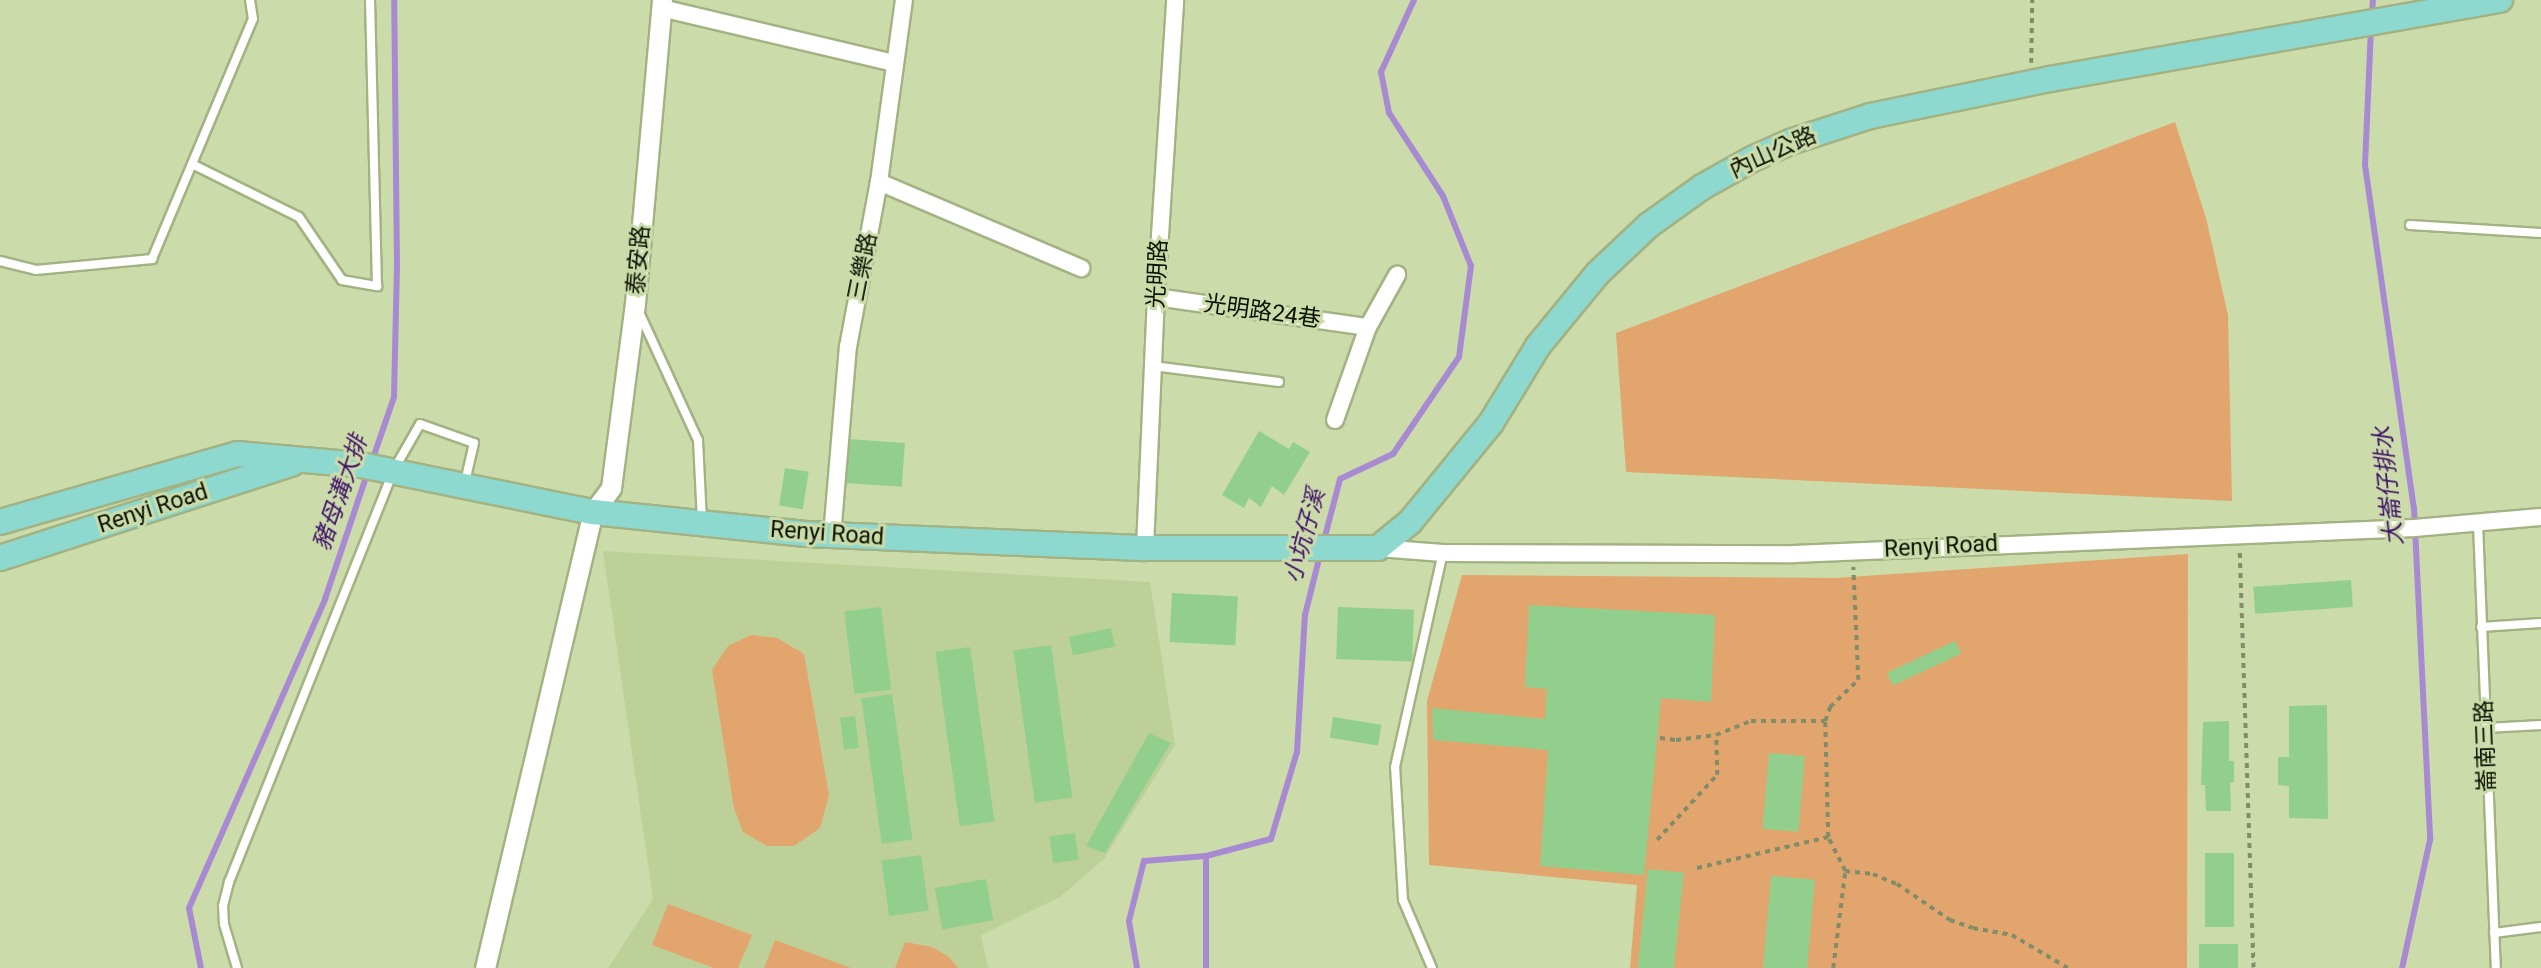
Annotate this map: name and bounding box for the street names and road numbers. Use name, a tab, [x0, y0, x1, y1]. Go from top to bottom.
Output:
street label: 內山公路	[1725, 122, 1821, 184]
street label: 泰安路	[622, 224, 656, 296]
street label: 三樂路	[843, 231, 883, 303]
street label: 光明路	[1142, 239, 1174, 309]
street label: 光明路24巷	[1202, 290, 1322, 334]
street label: Renyi Road	[95, 478, 211, 540]
street label: Renyi Road	[769, 516, 885, 552]
street label: Renyi Road	[1883, 530, 1999, 564]
street label: 崙南三路	[2471, 700, 2501, 792]

